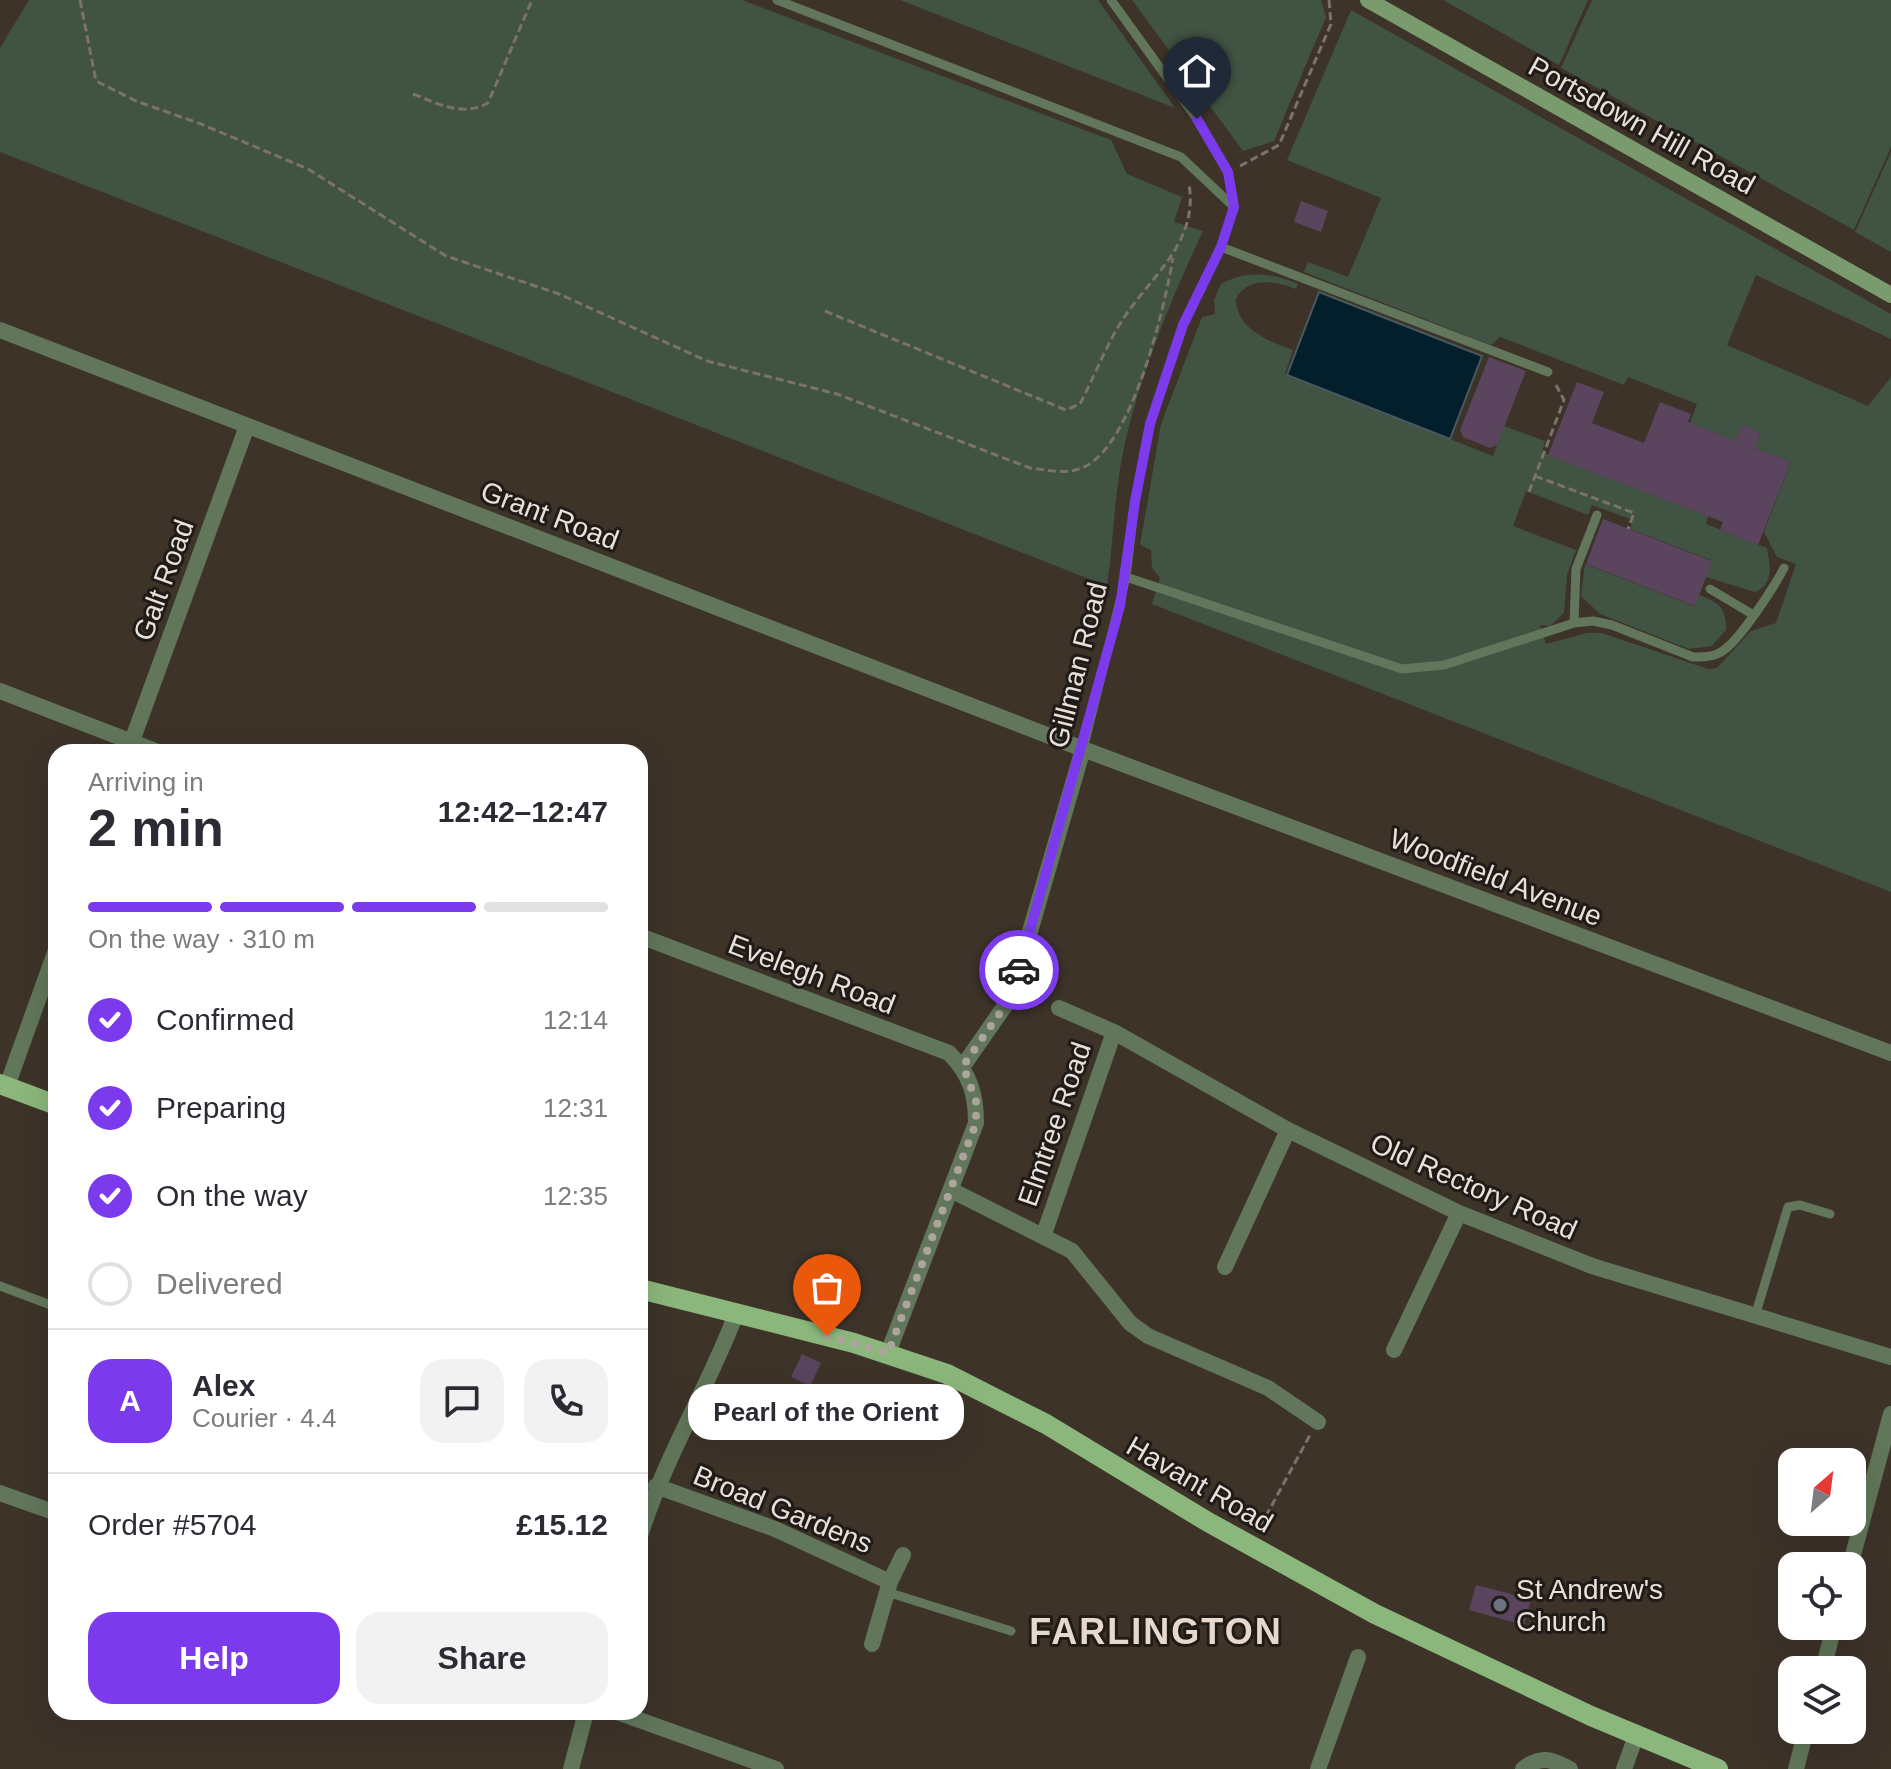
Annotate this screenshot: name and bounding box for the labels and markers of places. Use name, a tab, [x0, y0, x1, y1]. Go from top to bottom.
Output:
pin	[1163, 37, 1231, 119]
pin	[793, 1254, 861, 1336]
callout: Pearl of the Orient	[689, 1384, 965, 1440]
place label: St Andrew's Church	[1516, 1574, 1663, 1637]
marker: St Andrew's Church	[1491, 1596, 1509, 1614]

